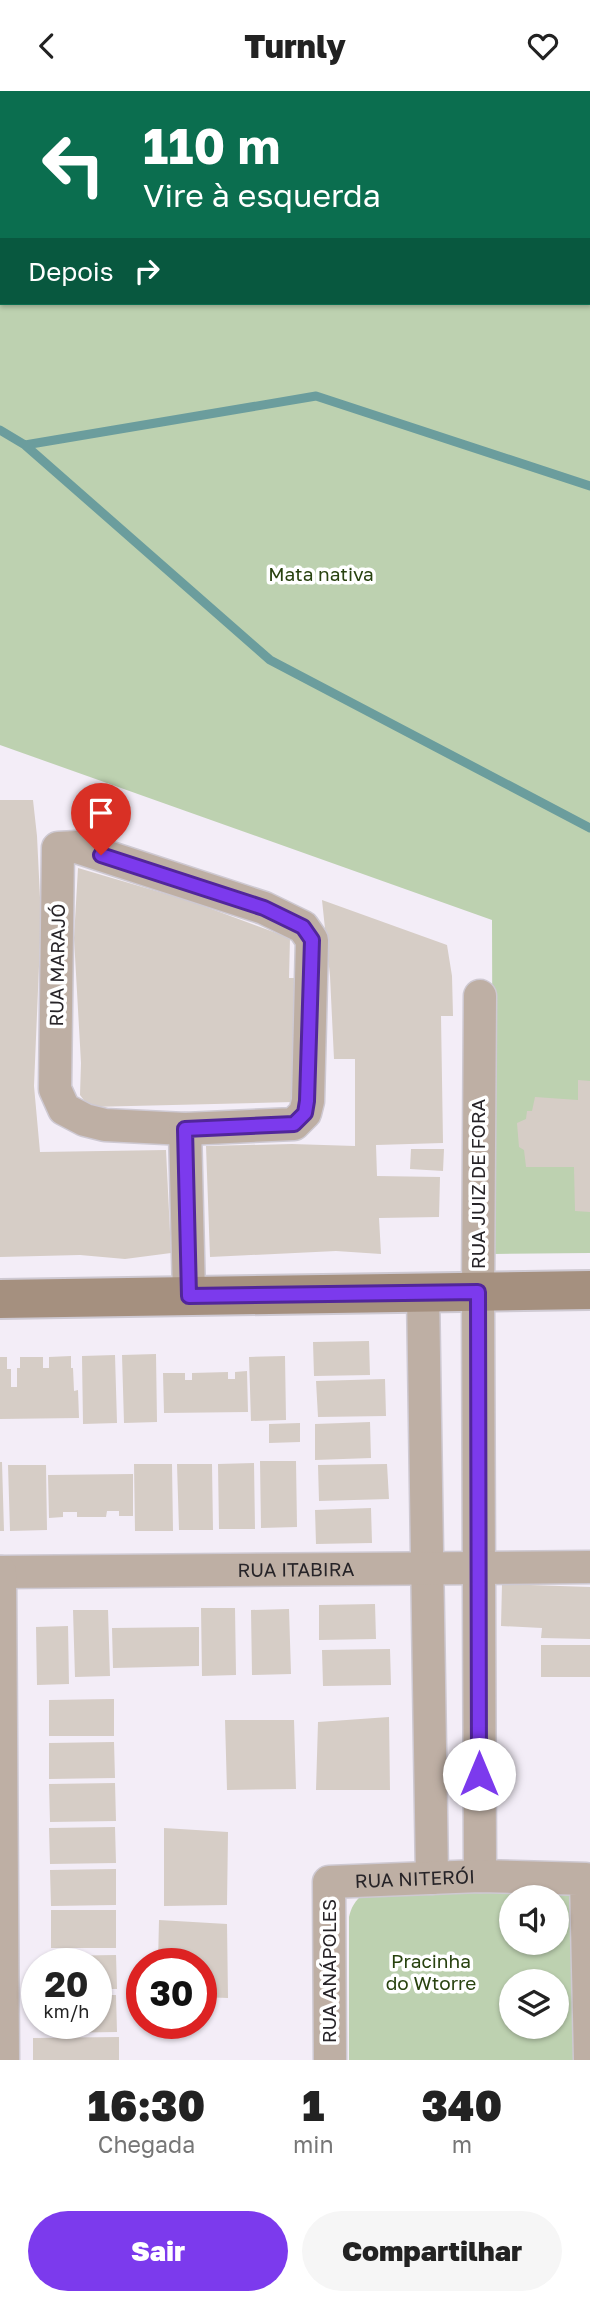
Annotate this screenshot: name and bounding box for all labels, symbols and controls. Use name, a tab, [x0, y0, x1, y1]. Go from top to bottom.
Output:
icon: back	[28, 27, 66, 65]
text: Turnly	[244, 27, 346, 65]
icon: heart	[524, 27, 562, 65]
text: 110 m	[143, 116, 280, 175]
icon: left	[28, 119, 119, 210]
text: Vire à esquerda	[143, 176, 381, 214]
icon: right	[128, 252, 166, 290]
text: Depois	[28, 256, 114, 287]
park label: Mata nativa	[268, 562, 374, 585]
pin	[71, 783, 131, 855]
icon: arrive	[82, 794, 120, 832]
street label: RUA MARAJÓ	[44, 903, 69, 1027]
street label: RUA JUIZ DE FORA	[466, 1098, 489, 1269]
street label: RUA ITABIRA	[237, 1557, 355, 1581]
position arrow	[442, 1737, 516, 1811]
street label: RUA NITERÓI	[354, 1864, 475, 1892]
map controls	[499, 1885, 569, 2039]
button: sound	[499, 1885, 569, 1955]
street label: RUA ANÁPOLES	[317, 1899, 340, 2043]
speed limit sign: 30	[126, 1948, 217, 2039]
park label: Pracinha do Wtorre	[386, 1949, 476, 1994]
text: 20	[44, 1963, 89, 2005]
button: layers	[499, 1969, 569, 2039]
text: km/h	[44, 2000, 89, 2022]
text: 16:30	[88, 2080, 205, 2130]
text: 1	[302, 2080, 324, 2130]
text: 340	[421, 2080, 502, 2130]
text: Chegada	[98, 2130, 195, 2158]
text: min	[293, 2130, 334, 2158]
text: m	[452, 2130, 472, 2158]
button: Sair	[28, 2211, 288, 2291]
button: Compartilhar	[302, 2211, 562, 2291]

